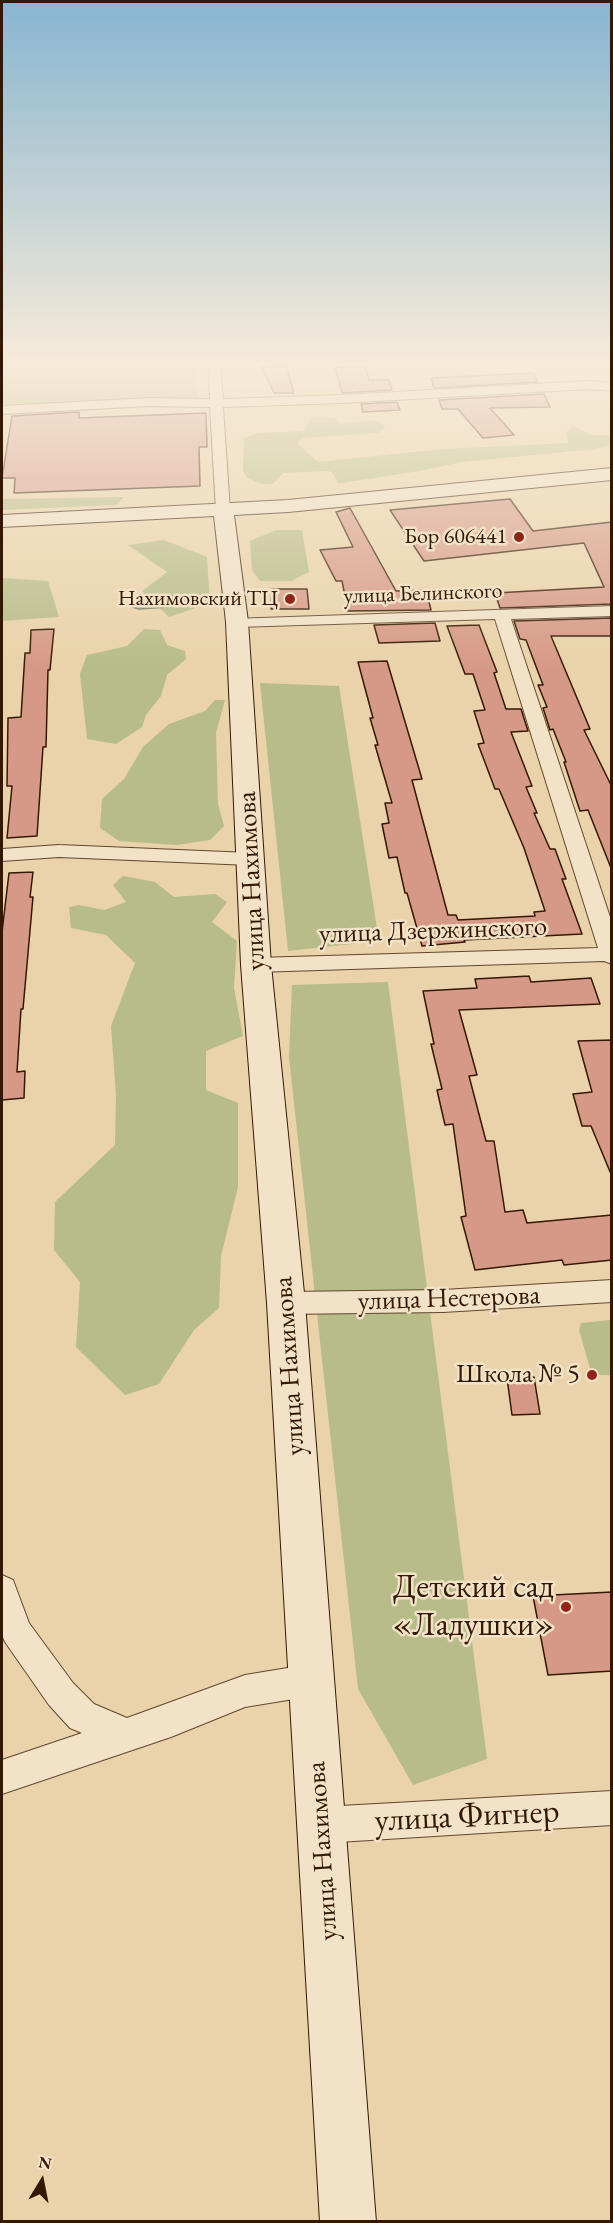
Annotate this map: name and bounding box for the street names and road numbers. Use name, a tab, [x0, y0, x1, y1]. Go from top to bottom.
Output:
street label: улица Белинского	[343, 578, 503, 610]
street label: улица Нахимова	[231, 791, 273, 971]
street label: улица Дзержинского	[318, 911, 548, 951]
street label: улица Нахимова	[268, 1275, 312, 1457]
street label: улица Нестерова	[357, 1280, 541, 1318]
street label: улица Нахимова	[301, 1760, 345, 1942]
street label: улица Фигнер	[374, 1792, 560, 1842]

